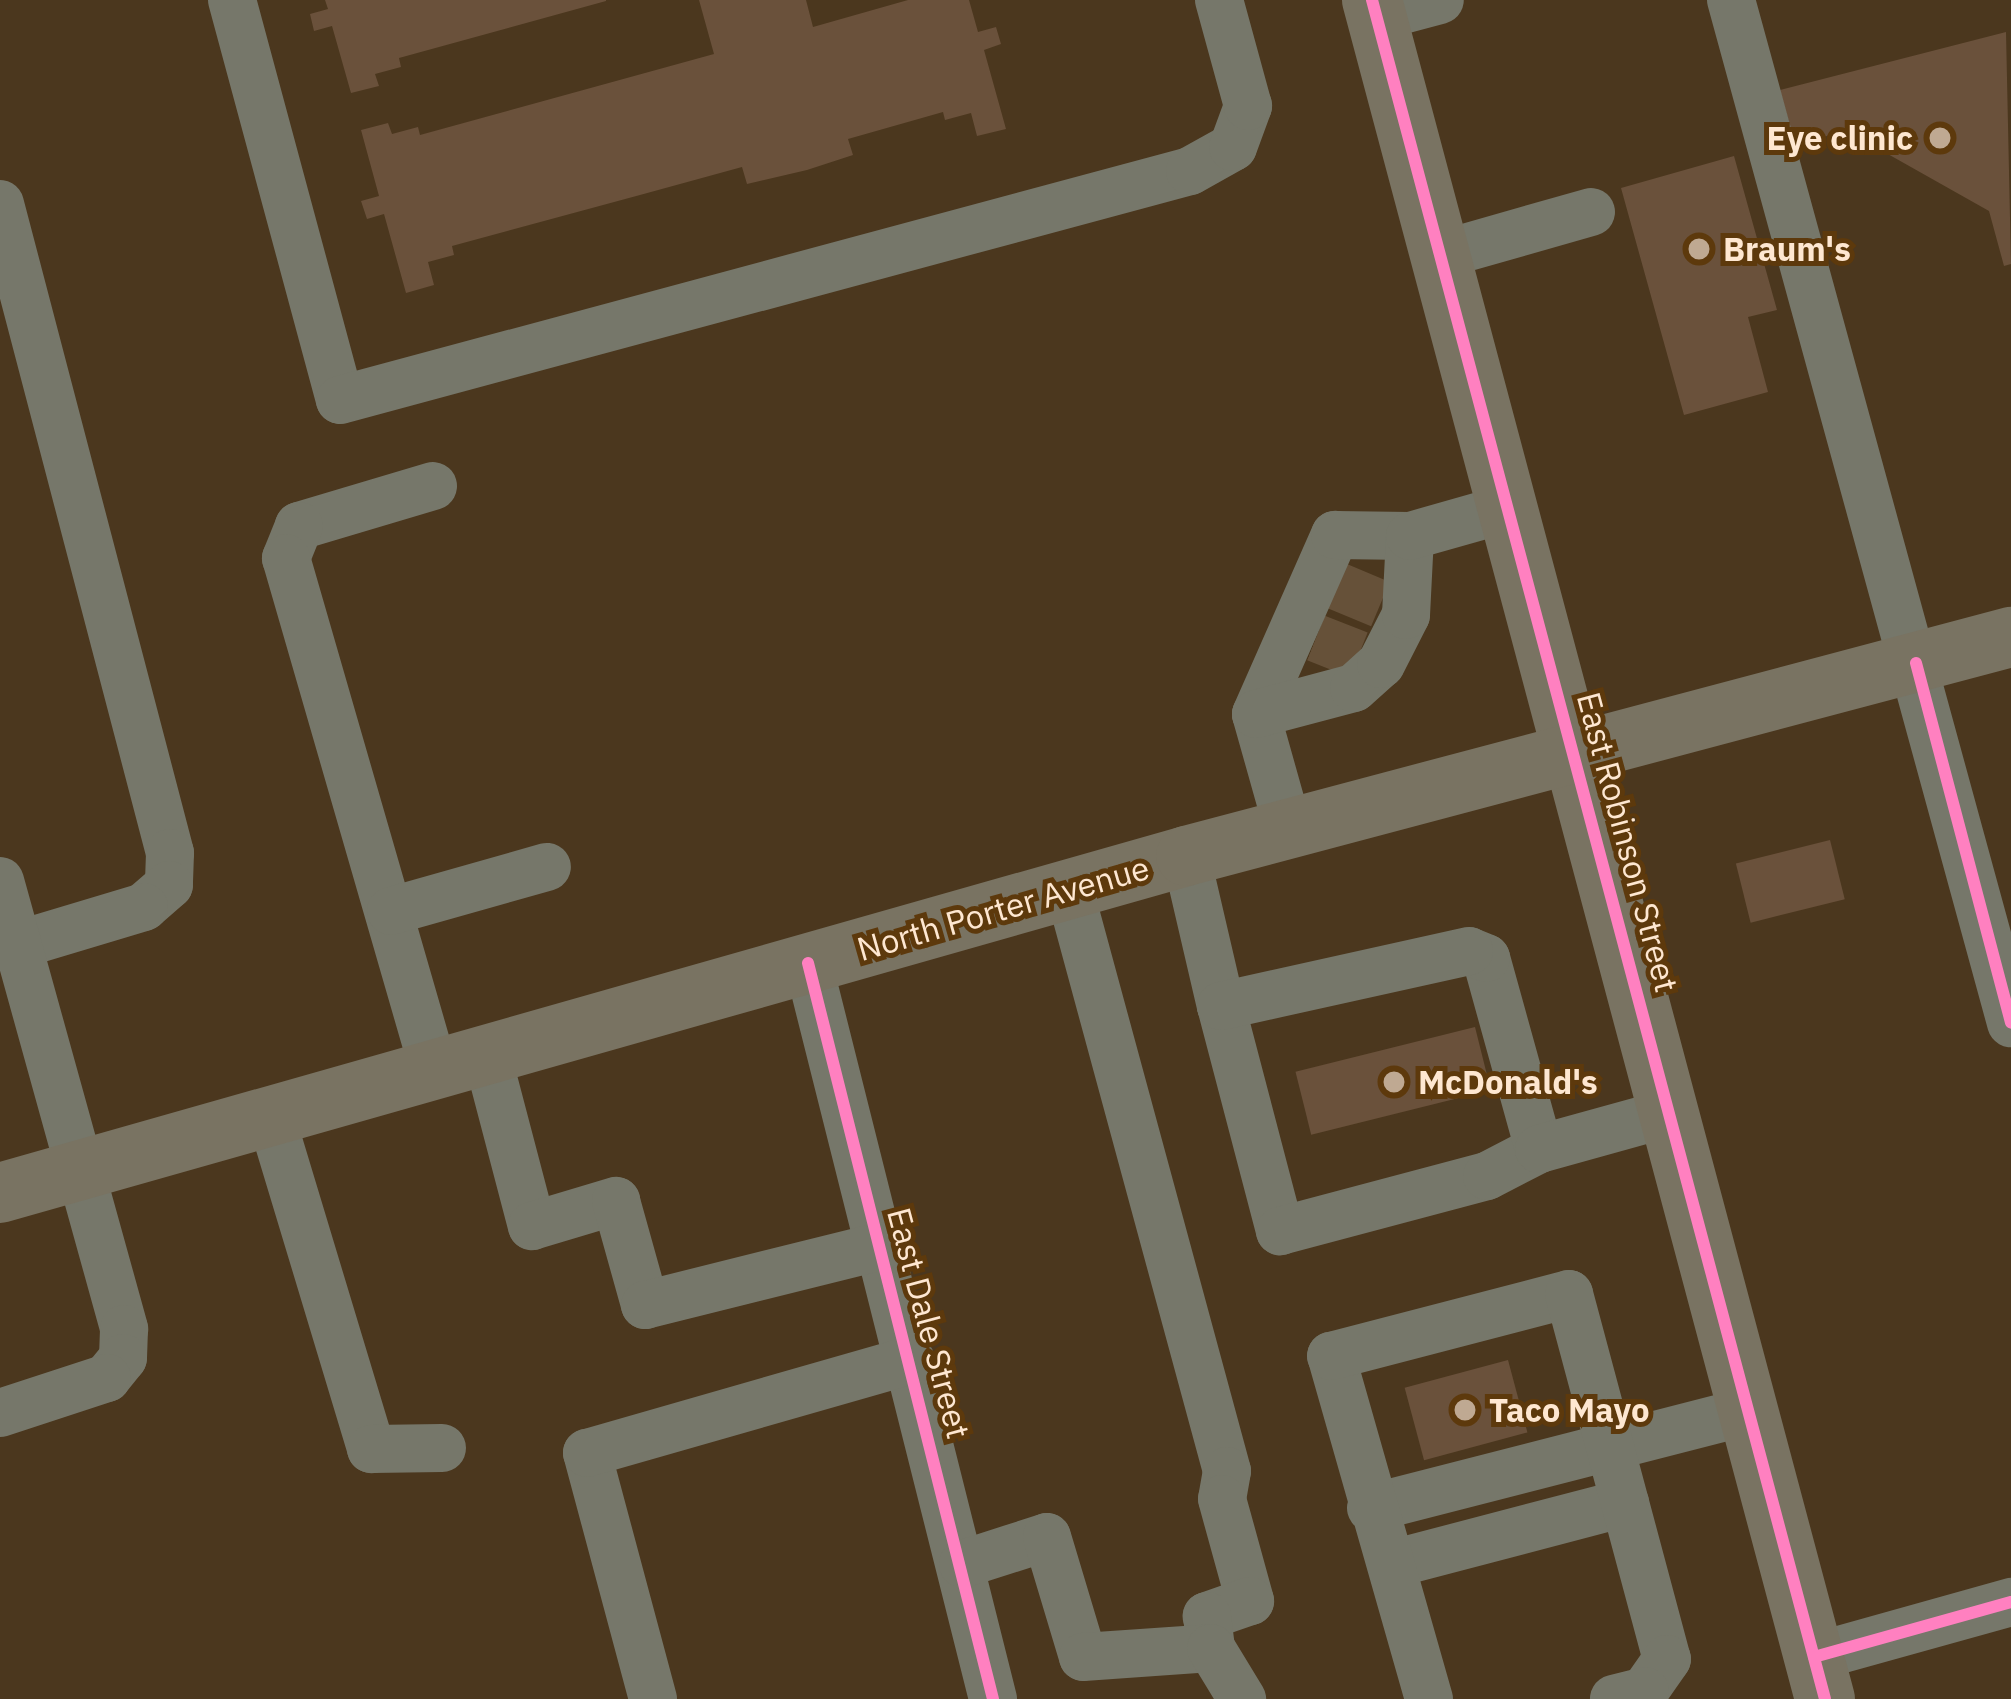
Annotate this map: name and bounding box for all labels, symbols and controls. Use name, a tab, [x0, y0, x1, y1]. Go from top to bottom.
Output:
place label: Eye clinic	[1767, 118, 1913, 158]
marker: Eye clinic	[1924, 122, 1956, 154]
place label: Braum's	[1723, 229, 1851, 269]
marker: Braum's	[1686, 236, 1712, 262]
street label: East Robinson Street	[1569, 688, 1687, 996]
street label: North Porter Avenue	[852, 847, 1154, 969]
place label: McDonald's	[1418, 1062, 1598, 1102]
marker: McDonald's	[1381, 1069, 1407, 1095]
street label: East Dale Street	[879, 1203, 979, 1443]
place label: Taco Mayo	[1489, 1390, 1650, 1430]
marker: Taco Mayo	[1452, 1397, 1478, 1423]

